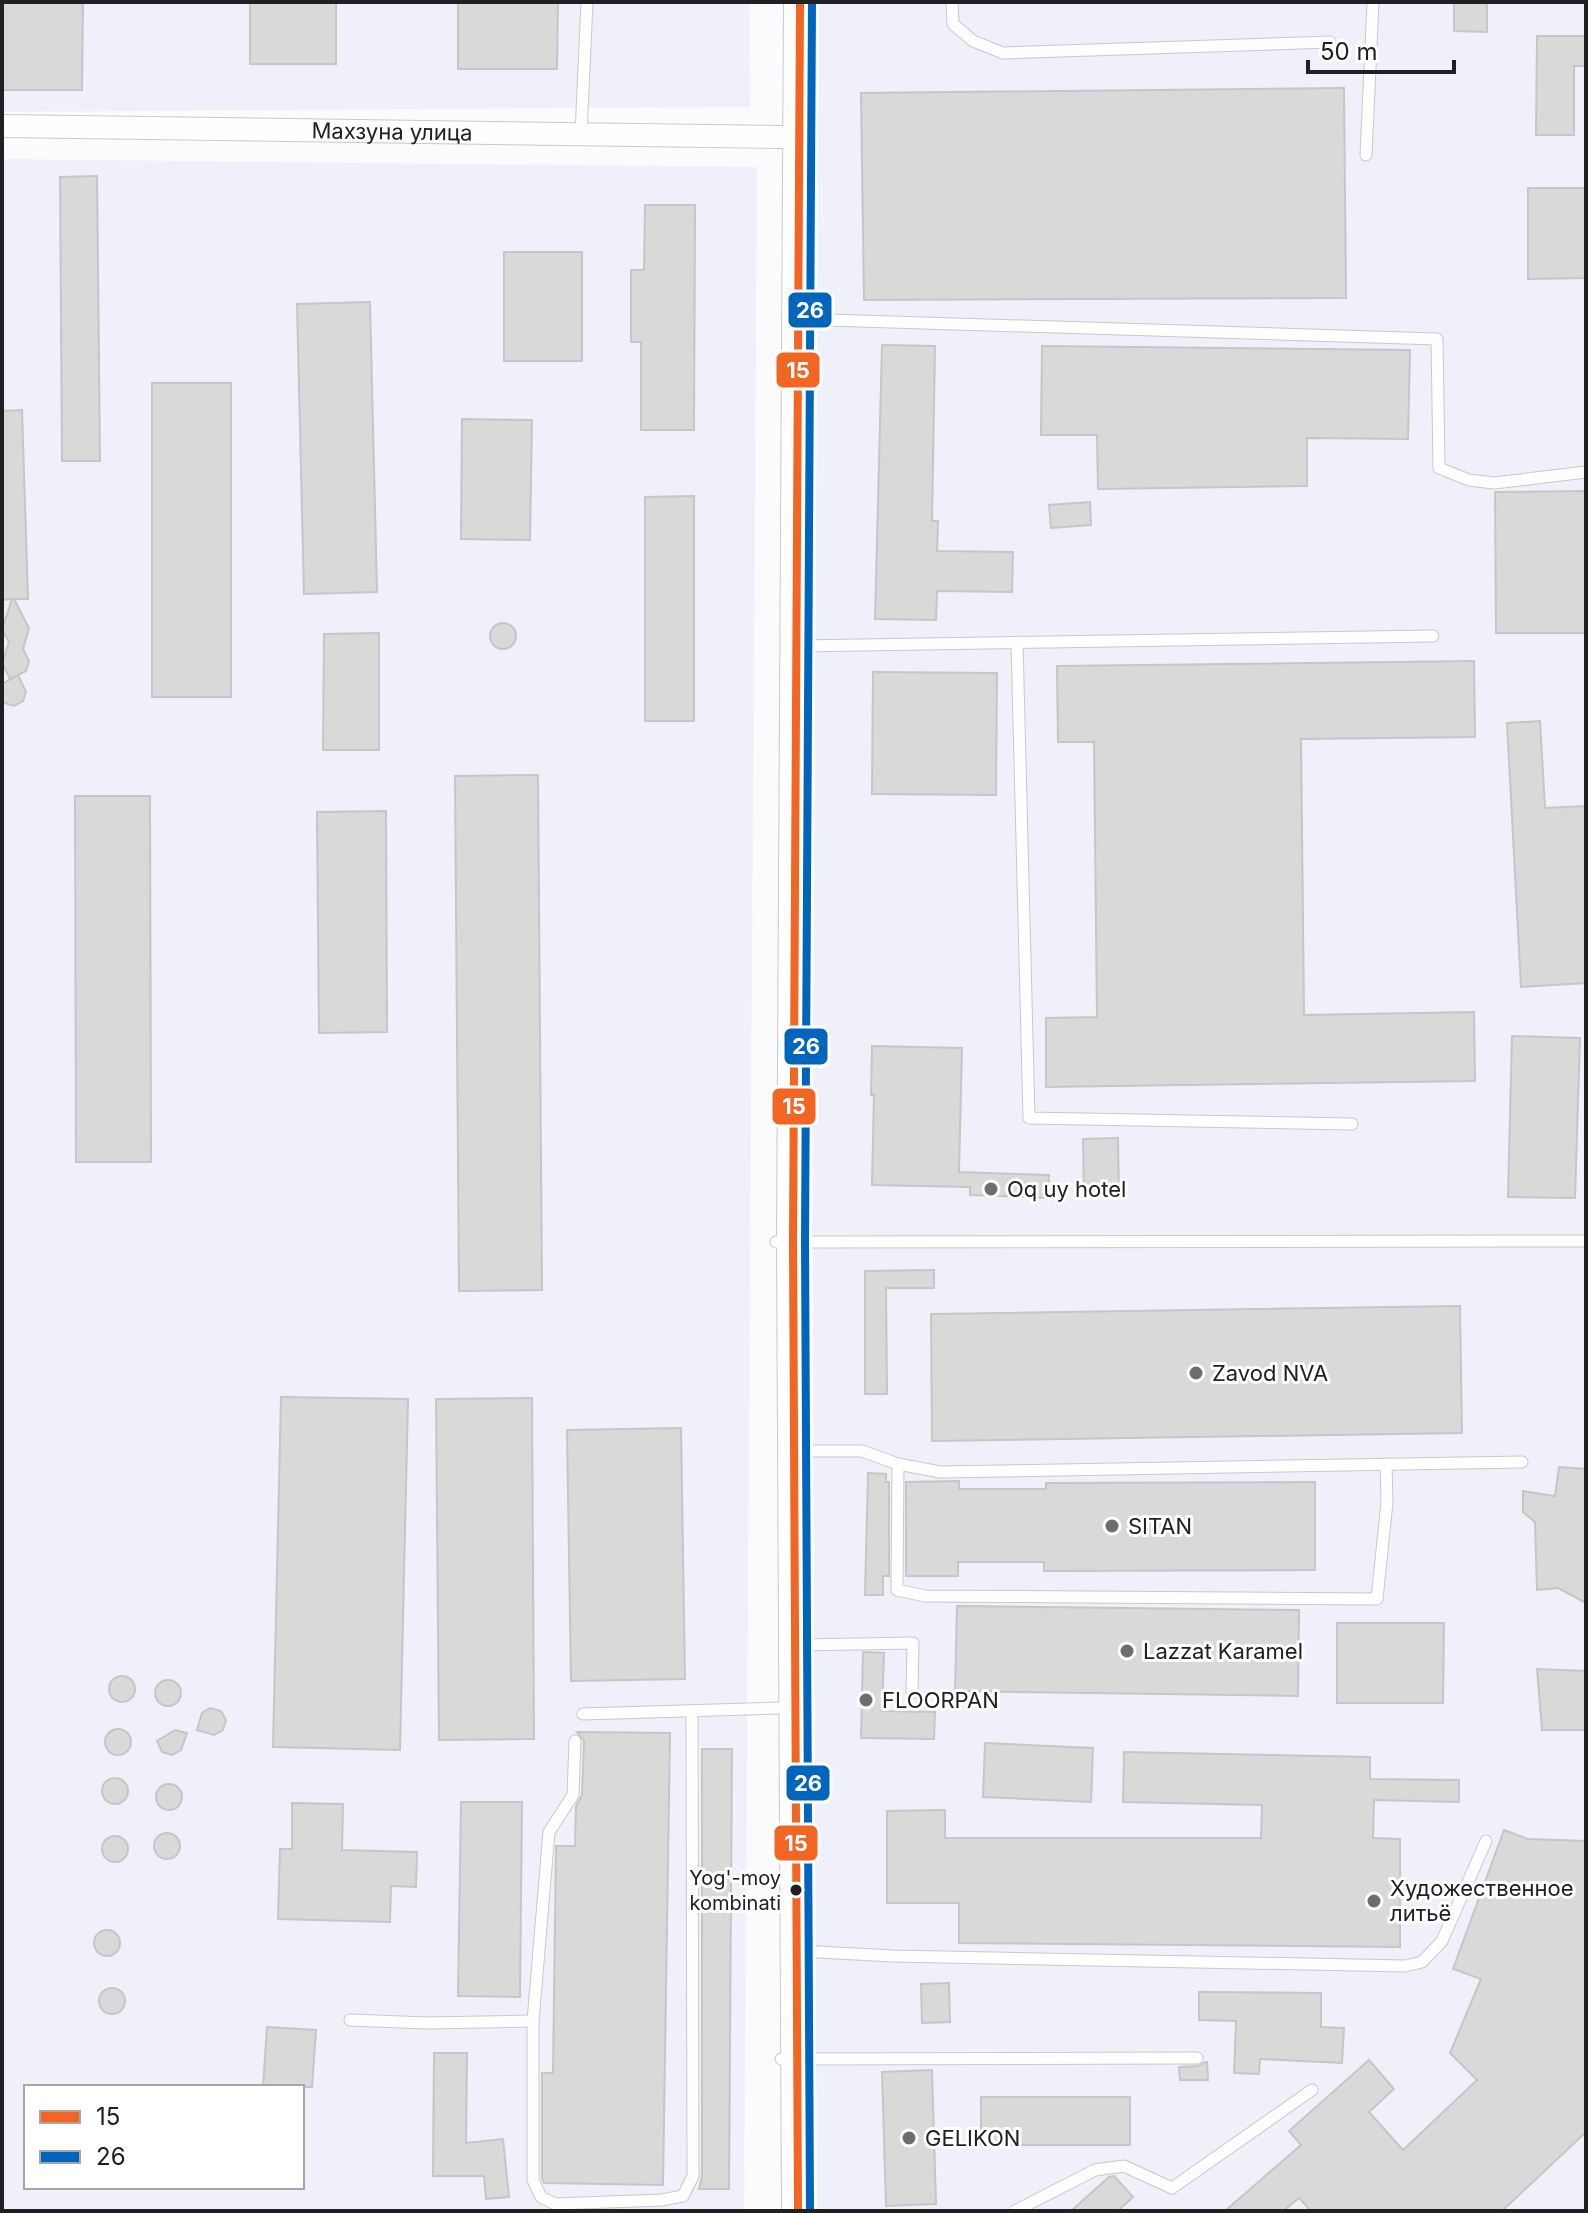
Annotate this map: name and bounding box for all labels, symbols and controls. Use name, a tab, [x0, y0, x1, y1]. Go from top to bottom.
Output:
scale bar	[1308, 24, 1454, 74]
text: 50 m	[1320, 37, 1378, 66]
street label: Махзуна улица	[311, 117, 473, 146]
line badge: 26	[787, 291, 833, 329]
text: 26	[796, 297, 824, 323]
line badge: 15	[775, 351, 821, 389]
text: 15	[786, 357, 810, 383]
line badge: 26	[783, 1027, 829, 1066]
text: 26	[792, 1033, 820, 1059]
line badge: 15	[771, 1087, 817, 1126]
text: 15	[782, 1093, 806, 1119]
place label: Oq uy hotel	[1007, 1176, 1126, 1202]
marker: Oq uy hotel	[982, 1180, 1000, 1198]
place label: Zavod NVA	[1212, 1360, 1328, 1386]
marker: Zavod NVA	[1187, 1364, 1205, 1382]
place label: SITAN	[1128, 1513, 1192, 1539]
marker: SITAN	[1103, 1517, 1121, 1535]
place label: Lazzat Karamel	[1143, 1638, 1303, 1664]
marker: Lazzat Karamel	[1118, 1642, 1136, 1660]
place label: FLOORPAN	[882, 1687, 999, 1713]
marker: FLOORPAN	[857, 1691, 875, 1709]
line badge: 26	[785, 1764, 831, 1802]
text: 26	[794, 1770, 822, 1796]
line badge: 15	[773, 1824, 819, 1862]
text: 15	[784, 1830, 808, 1856]
place label: Yog'-moy kombinati	[689, 1866, 781, 1915]
place label: Художественное литьё	[1390, 1875, 1574, 1926]
marker: Yog'-moy kombinati	[788, 1882, 804, 1898]
marker: Художественное литьё	[1365, 1892, 1383, 1910]
legend	[24, 2085, 304, 2189]
text: 15	[96, 2102, 120, 2131]
place label: GELIKON	[925, 2125, 1020, 2151]
marker: GELIKON	[900, 2129, 918, 2147]
text: 26	[96, 2142, 126, 2171]

